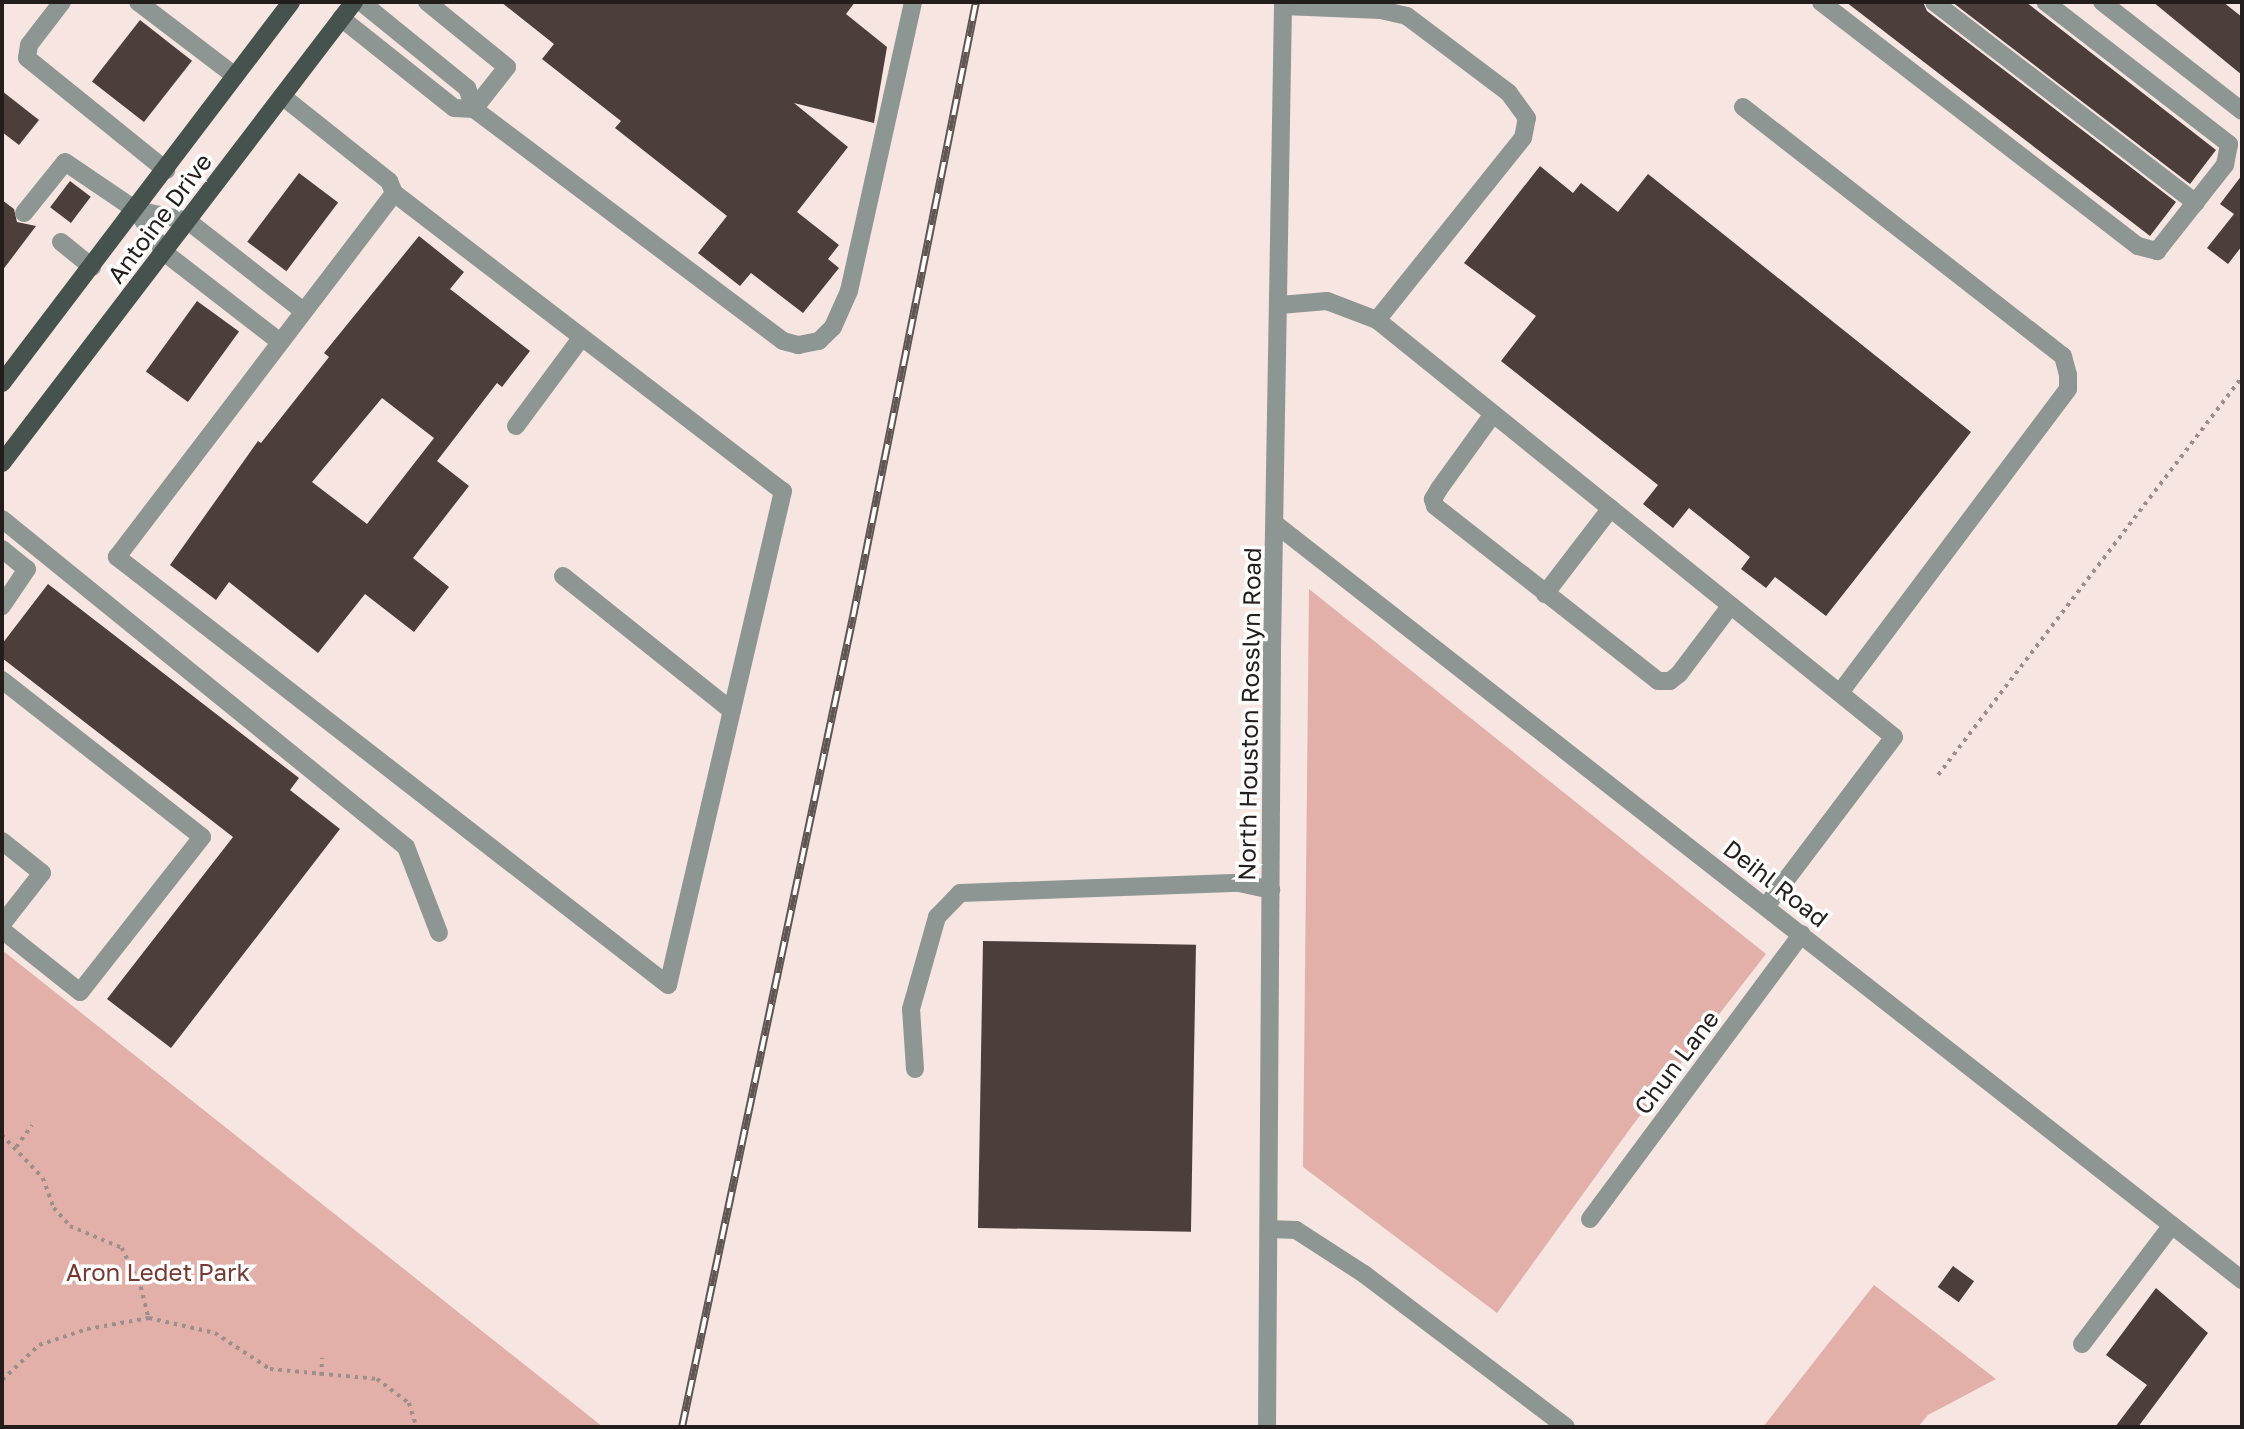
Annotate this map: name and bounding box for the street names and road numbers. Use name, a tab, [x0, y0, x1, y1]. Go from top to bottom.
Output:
street label: Antoine Drive	[101, 147, 217, 289]
street label: North Houston Rosslyn Road	[1232, 547, 1266, 881]
street label: Deihl Road	[1718, 833, 1834, 933]
street label: Chun Lane	[1628, 1004, 1724, 1120]

